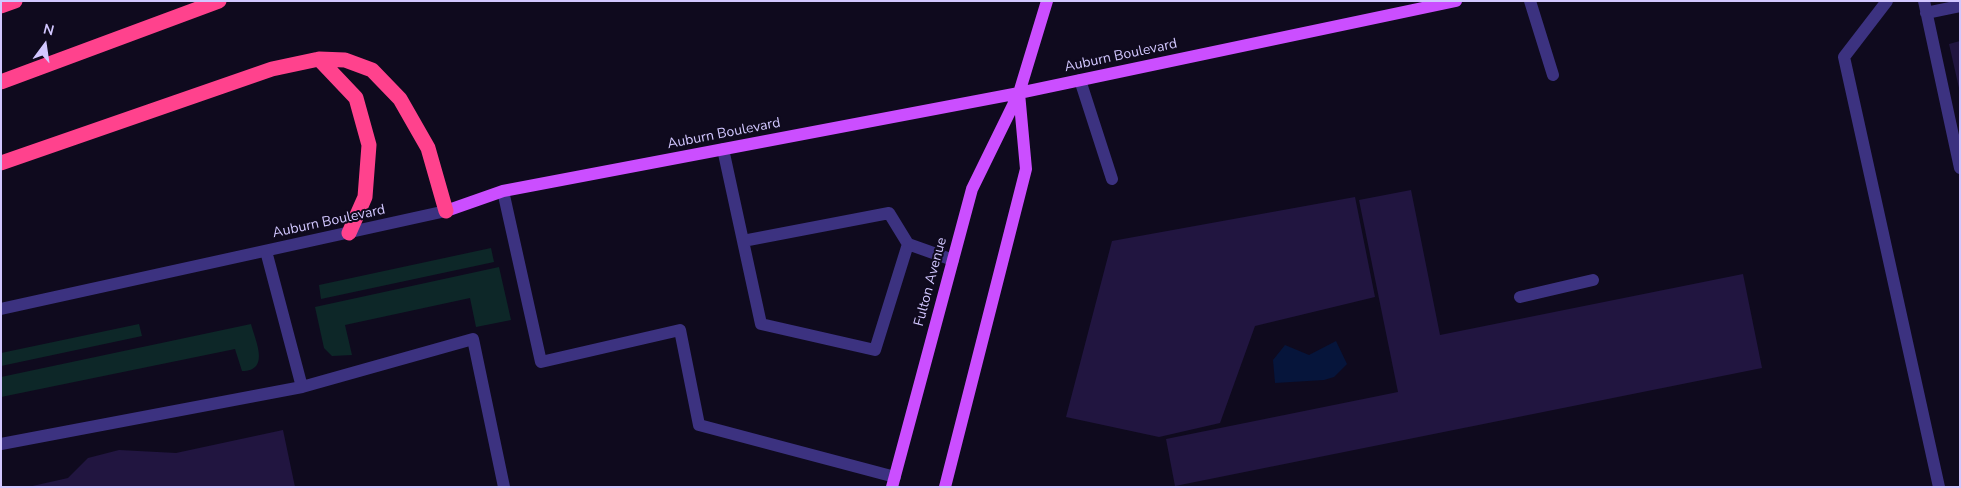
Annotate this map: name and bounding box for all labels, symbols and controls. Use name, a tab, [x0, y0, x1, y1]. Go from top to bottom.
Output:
text: N	[41, 19, 56, 40]
north arrow	[20, 20, 70, 70]
street label: Auburn Boulevard	[1063, 36, 1179, 76]
street label: Auburn Boulevard	[666, 115, 782, 153]
street label: Auburn Boulevard	[271, 202, 387, 242]
street label: Fulton Avenue	[911, 236, 951, 328]

